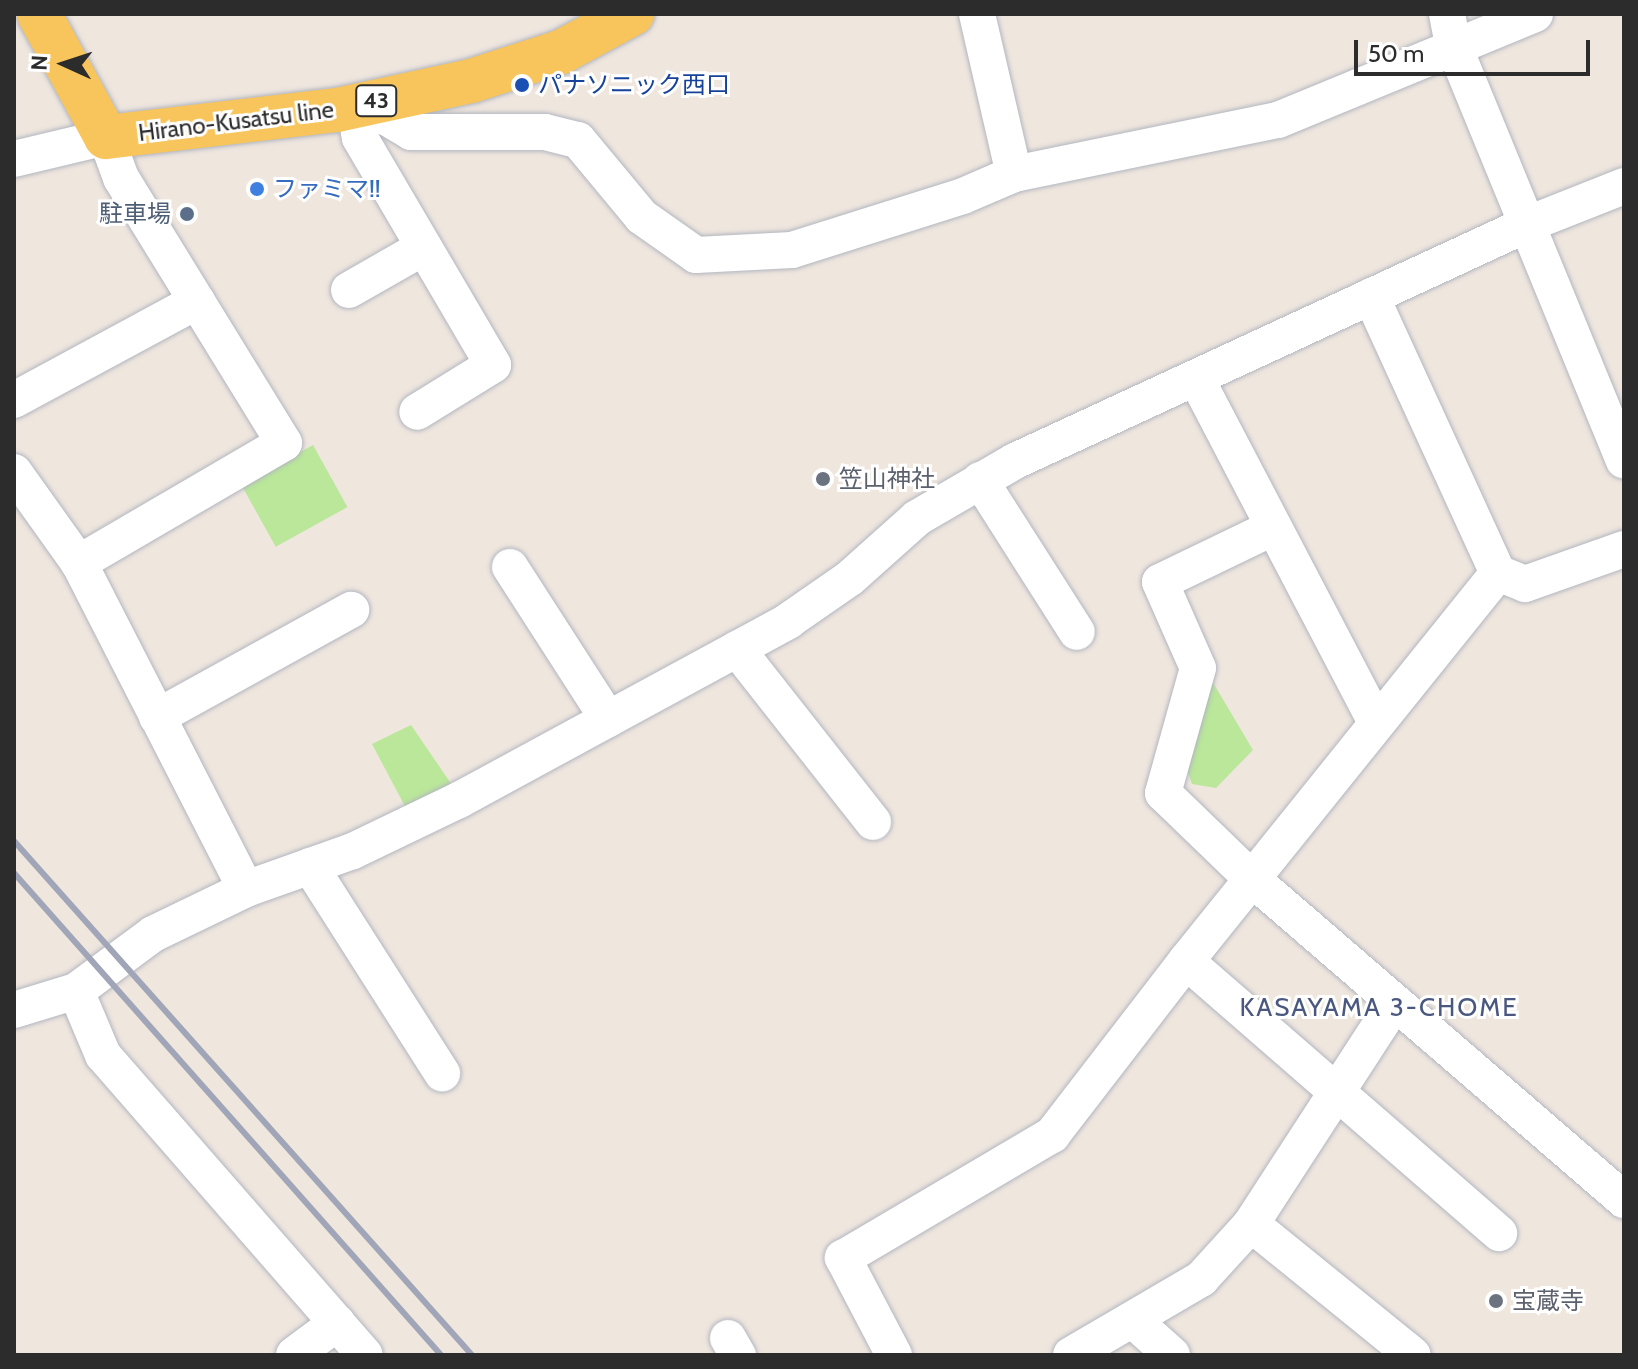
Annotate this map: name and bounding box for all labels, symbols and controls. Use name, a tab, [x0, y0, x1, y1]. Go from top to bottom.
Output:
north arrow	[24, 24, 104, 104]
scale bar	[1358, 24, 1594, 74]
text: 50 m	[1368, 39, 1424, 68]
text: N	[26, 54, 53, 71]
place label: パナソニック西口	[538, 71, 730, 99]
marker: パナソニック西口	[513, 76, 531, 94]
road number: 43	[354, 83, 398, 119]
street label: Hirano-Kusatsu line	[137, 95, 335, 147]
place label: ファミマ!!	[273, 175, 381, 203]
marker: ファミマ!!	[248, 180, 266, 198]
place label: 駐車場	[99, 200, 171, 228]
marker: 駐車場	[178, 205, 196, 223]
place label: 笠山神社	[839, 465, 935, 493]
marker: 笠山神社	[814, 470, 832, 488]
district label: KASAYAMA 3-CHOME	[1239, 992, 1519, 1024]
place label: 宝蔵寺	[1512, 1287, 1584, 1315]
marker: 宝蔵寺	[1487, 1292, 1505, 1310]

